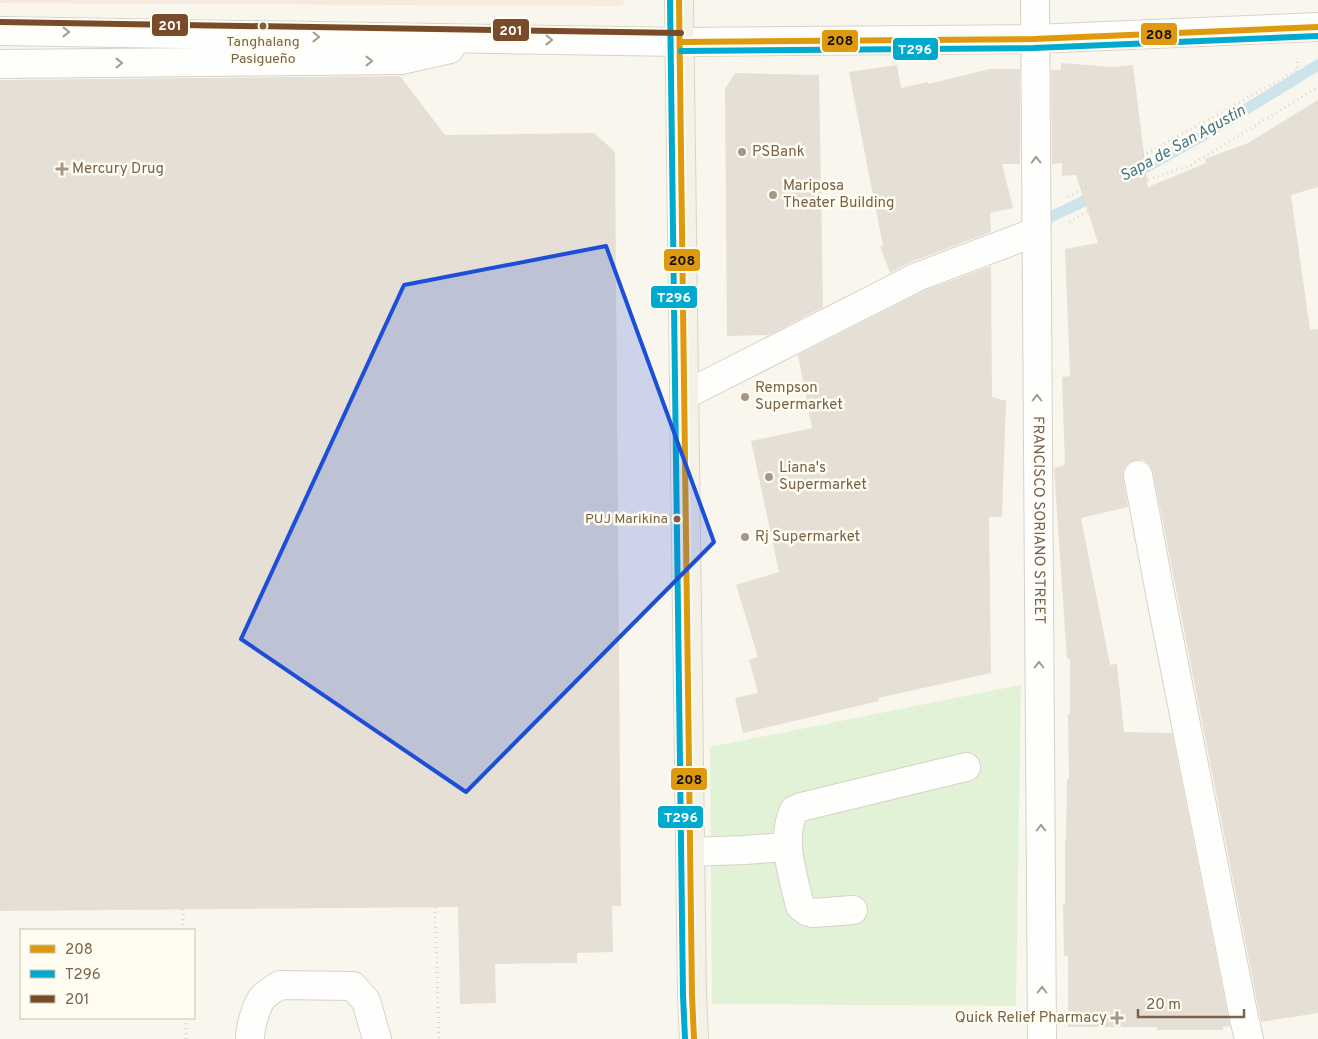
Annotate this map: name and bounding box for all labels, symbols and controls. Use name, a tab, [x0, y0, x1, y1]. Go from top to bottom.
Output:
line badge: 201	[151, 13, 189, 37]
text: 201	[158, 18, 182, 35]
line badge: 201	[492, 18, 530, 42]
marker: Tanghalang Pasigueño	[258, 21, 268, 31]
line badge: 208	[1140, 22, 1178, 46]
text: 201	[499, 23, 523, 40]
one-way arrow	[62, 27, 70, 37]
text: 208	[1146, 27, 1172, 44]
line badge: 208	[821, 29, 859, 53]
one-way arrow	[312, 32, 320, 42]
text: 208	[827, 33, 853, 50]
place label: Tanghalang Pasigueño	[226, 34, 300, 68]
one-way arrow	[545, 35, 553, 45]
line badge: T296	[892, 37, 939, 61]
text: T296	[898, 42, 932, 59]
one-way arrow	[365, 56, 373, 66]
one-way arrow	[115, 58, 123, 68]
water label: Sapa de San Agustin	[1117, 101, 1250, 187]
place label: PSBank	[752, 143, 805, 162]
marker: PSBank	[736, 146, 748, 158]
one-way arrow	[1031, 156, 1041, 164]
place label: Mercury Drug	[72, 160, 164, 179]
marker: Mercury Drug	[56, 163, 68, 175]
place label: Mariposa Theater Building	[783, 177, 895, 213]
marker: Mariposa Theater Building	[767, 189, 779, 201]
line badge: 208	[663, 248, 701, 272]
text: 208	[669, 253, 695, 270]
line badge: T296	[650, 285, 698, 309]
text: T296	[657, 290, 691, 307]
place label: Rempson Supermarket	[755, 379, 843, 415]
marker: Rempson Supermarket	[739, 391, 751, 403]
one-way arrow	[1032, 394, 1042, 402]
street label: FRANCISCO SORIANO STREET	[1028, 416, 1049, 624]
place label: Liana's Supermarket	[779, 459, 867, 495]
marker: Liana's Supermarket	[763, 471, 775, 483]
place label: PUJ Marikina	[585, 511, 668, 528]
marker: PUJ Marikina	[672, 514, 682, 524]
place label: Rj Supermarket	[755, 528, 860, 547]
marker: Rj Supermarket	[739, 531, 751, 543]
one-way arrow	[1034, 661, 1044, 669]
line badge: 208	[670, 767, 708, 791]
text: 208	[676, 772, 702, 789]
line badge: T296	[657, 805, 704, 829]
text: T296	[664, 810, 698, 827]
one-way arrow	[1036, 824, 1046, 832]
legend	[20, 929, 195, 1019]
text: 208	[65, 941, 93, 960]
text: T296	[65, 966, 101, 985]
one-way arrow	[1037, 986, 1047, 994]
scale bar	[1138, 986, 1244, 1018]
text: 201	[65, 991, 89, 1010]
text: 20 m	[1146, 996, 1181, 1015]
place label: Quick Relief Pharmacy	[955, 1009, 1107, 1028]
marker: Quick Relief Pharmacy	[1111, 1012, 1123, 1024]

